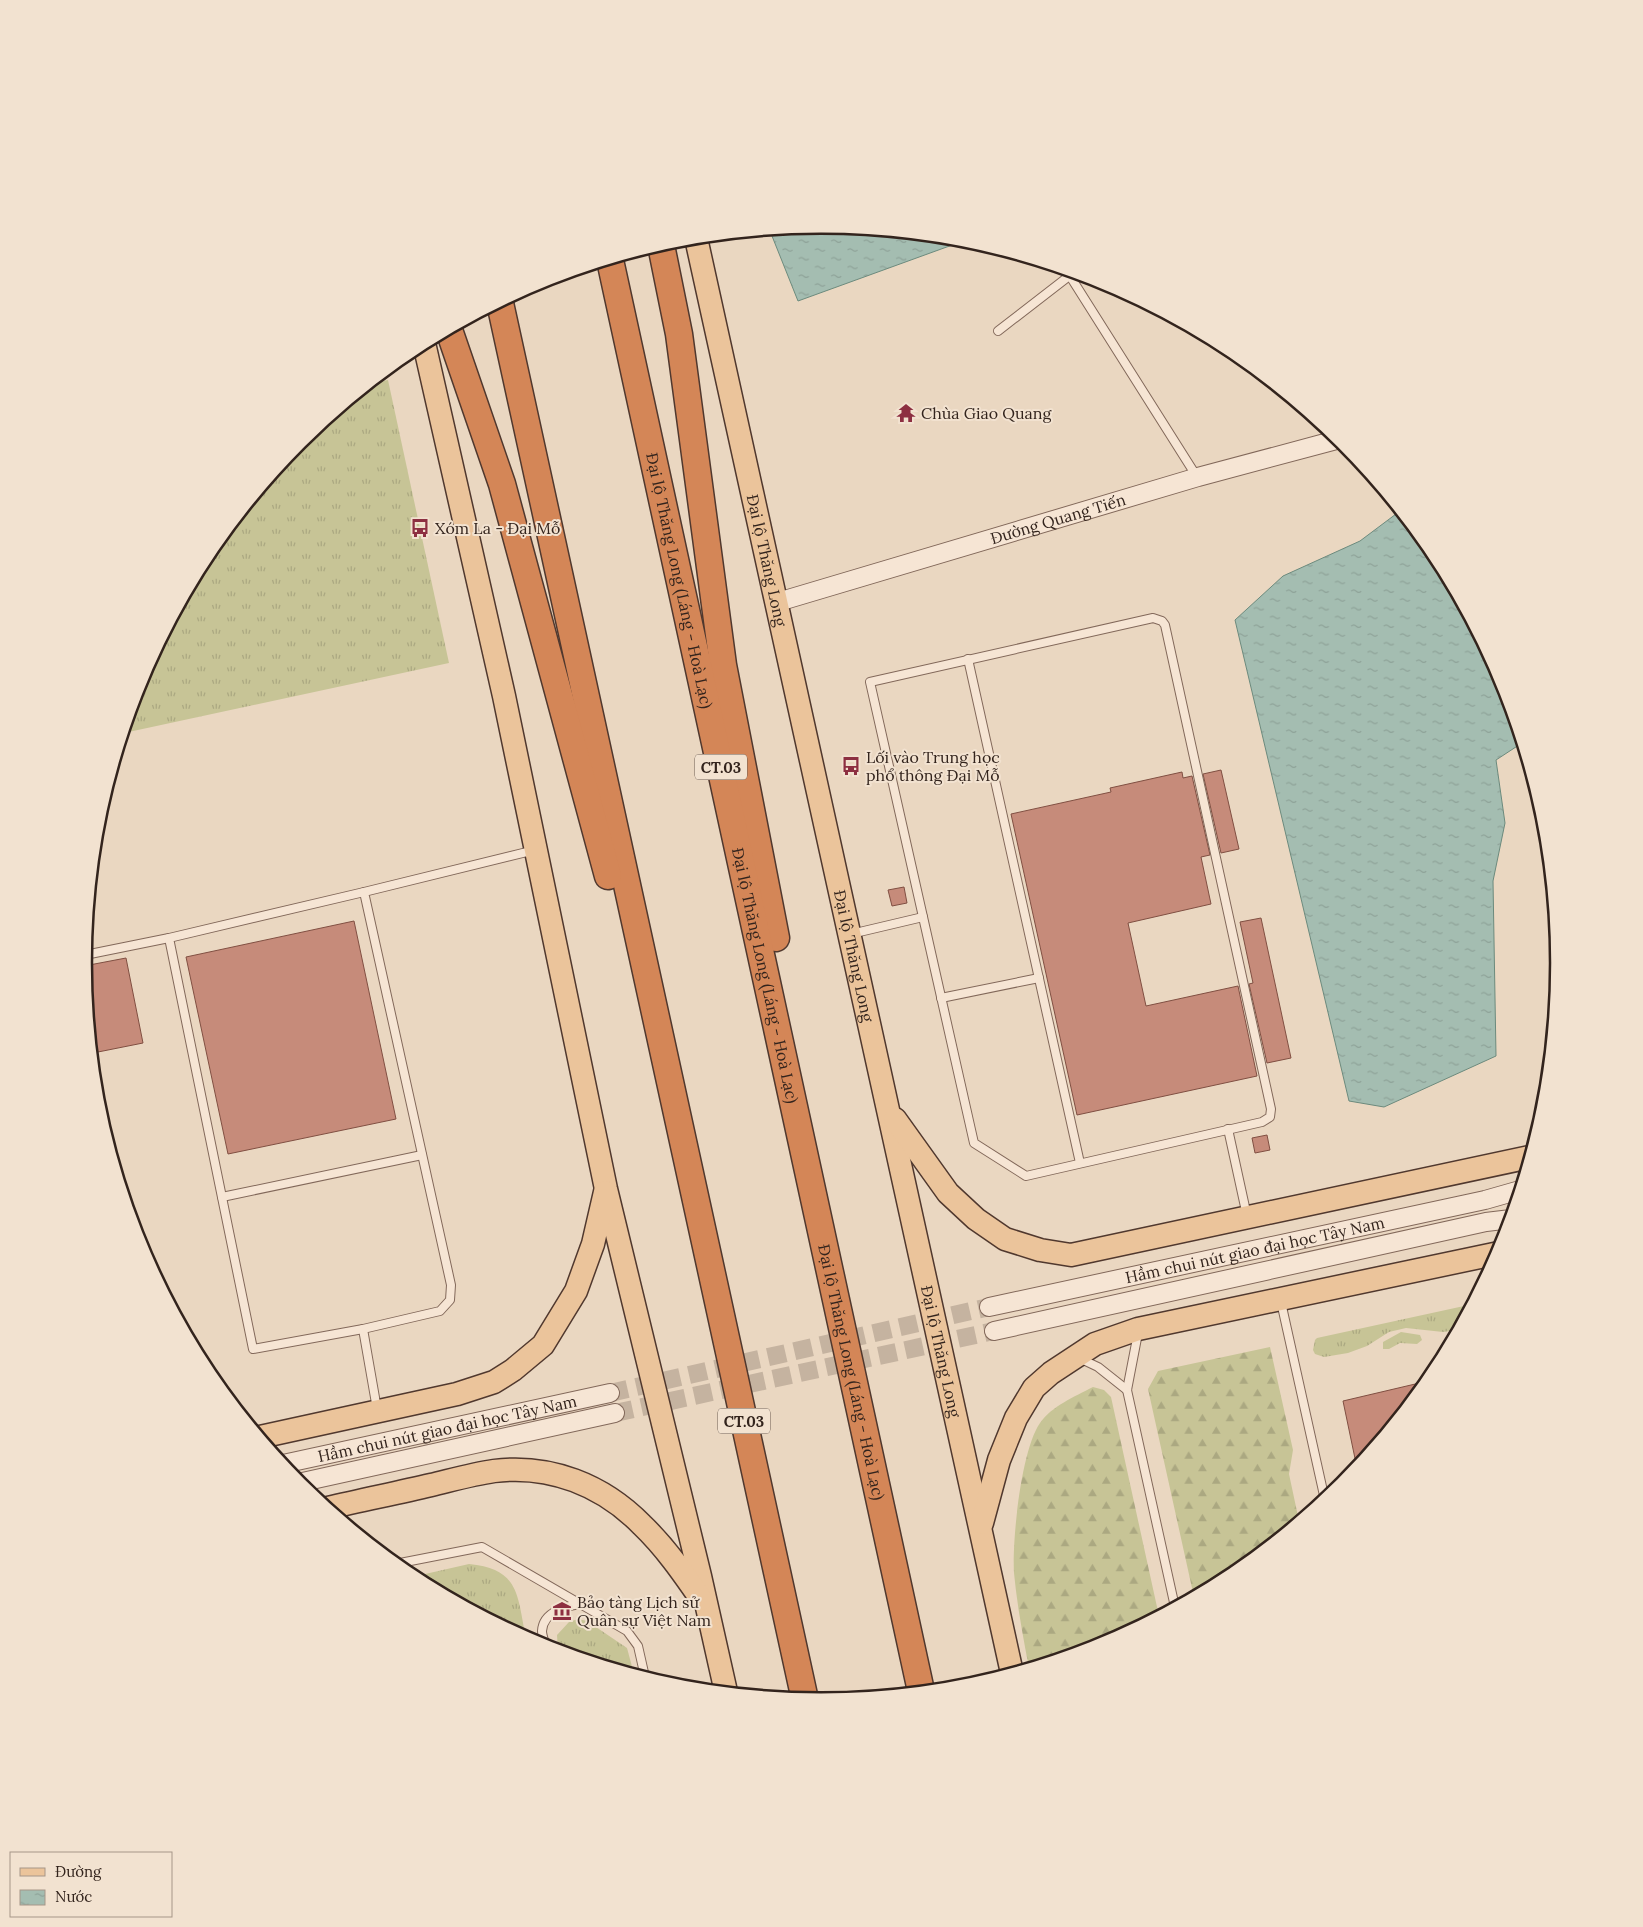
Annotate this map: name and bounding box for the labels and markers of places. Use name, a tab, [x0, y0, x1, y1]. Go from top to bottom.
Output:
temple icon: Chùa Giao Quang	[895, 402, 917, 424]
place label: Chùa Giao Quang	[921, 403, 1053, 423]
bus stop icon: Xóm La - Đại Mỗ	[409, 517, 431, 539]
place label: Xóm La - Đại Mỗ	[435, 518, 560, 538]
place label: Lối vào Trung học phổ thông Đại Mỗ	[866, 747, 1000, 785]
bus stop icon: Lối vào Trung học phổ thông Đại Mỗ	[840, 755, 862, 777]
place label: Bảo tàng Lịch sử Quân sự Việt Nam	[577, 1592, 711, 1630]
museum icon: Bảo tàng Lịch sử Quân sự Việt Nam	[551, 1600, 573, 1622]

